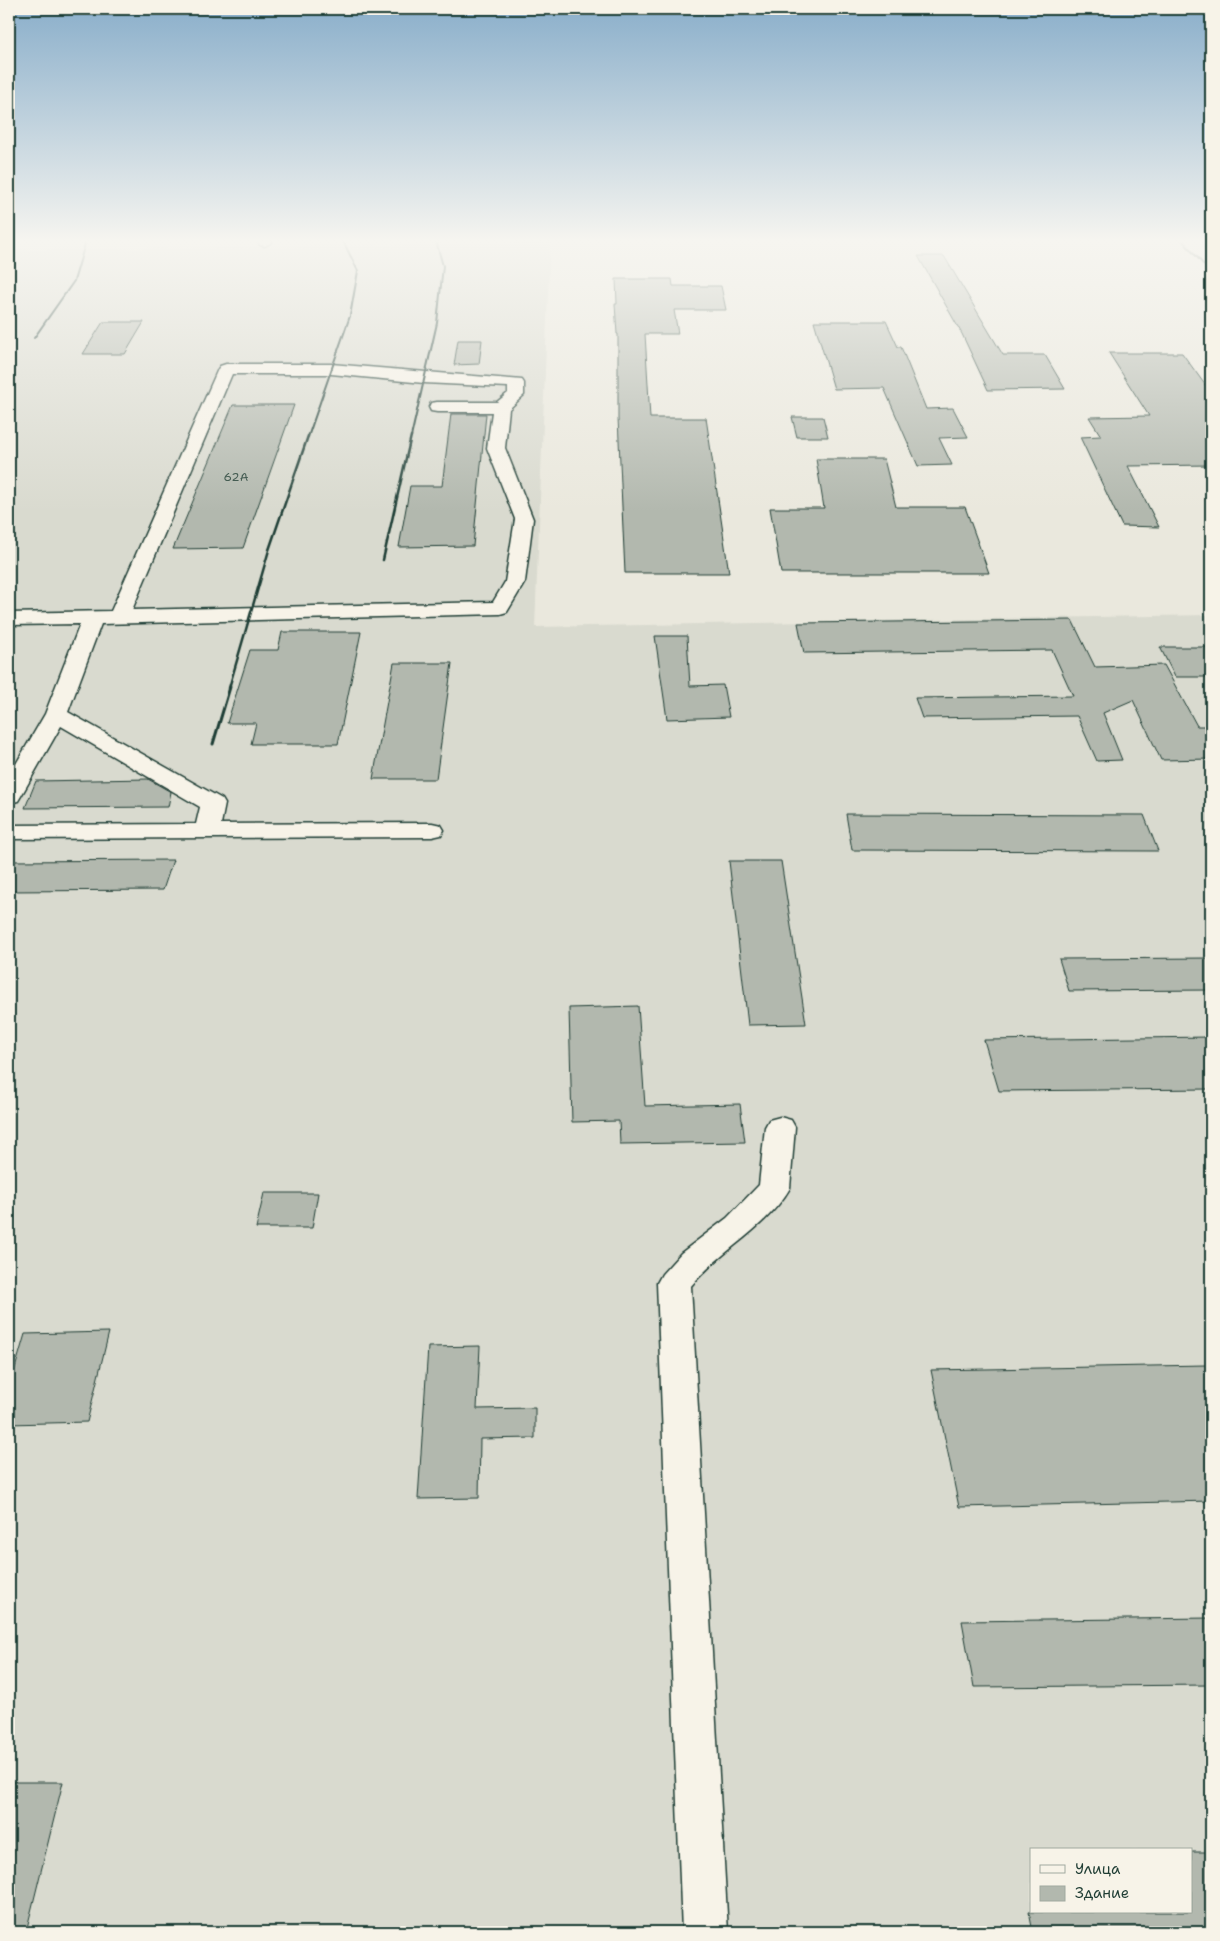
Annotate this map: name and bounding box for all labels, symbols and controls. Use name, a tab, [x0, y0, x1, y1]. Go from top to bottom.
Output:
house number: 62А	[224, 469, 249, 485]
legend	[1030, 1848, 1192, 1914]
text: Улица	[1075, 1859, 1121, 1879]
text: Здание	[1075, 1883, 1129, 1903]

